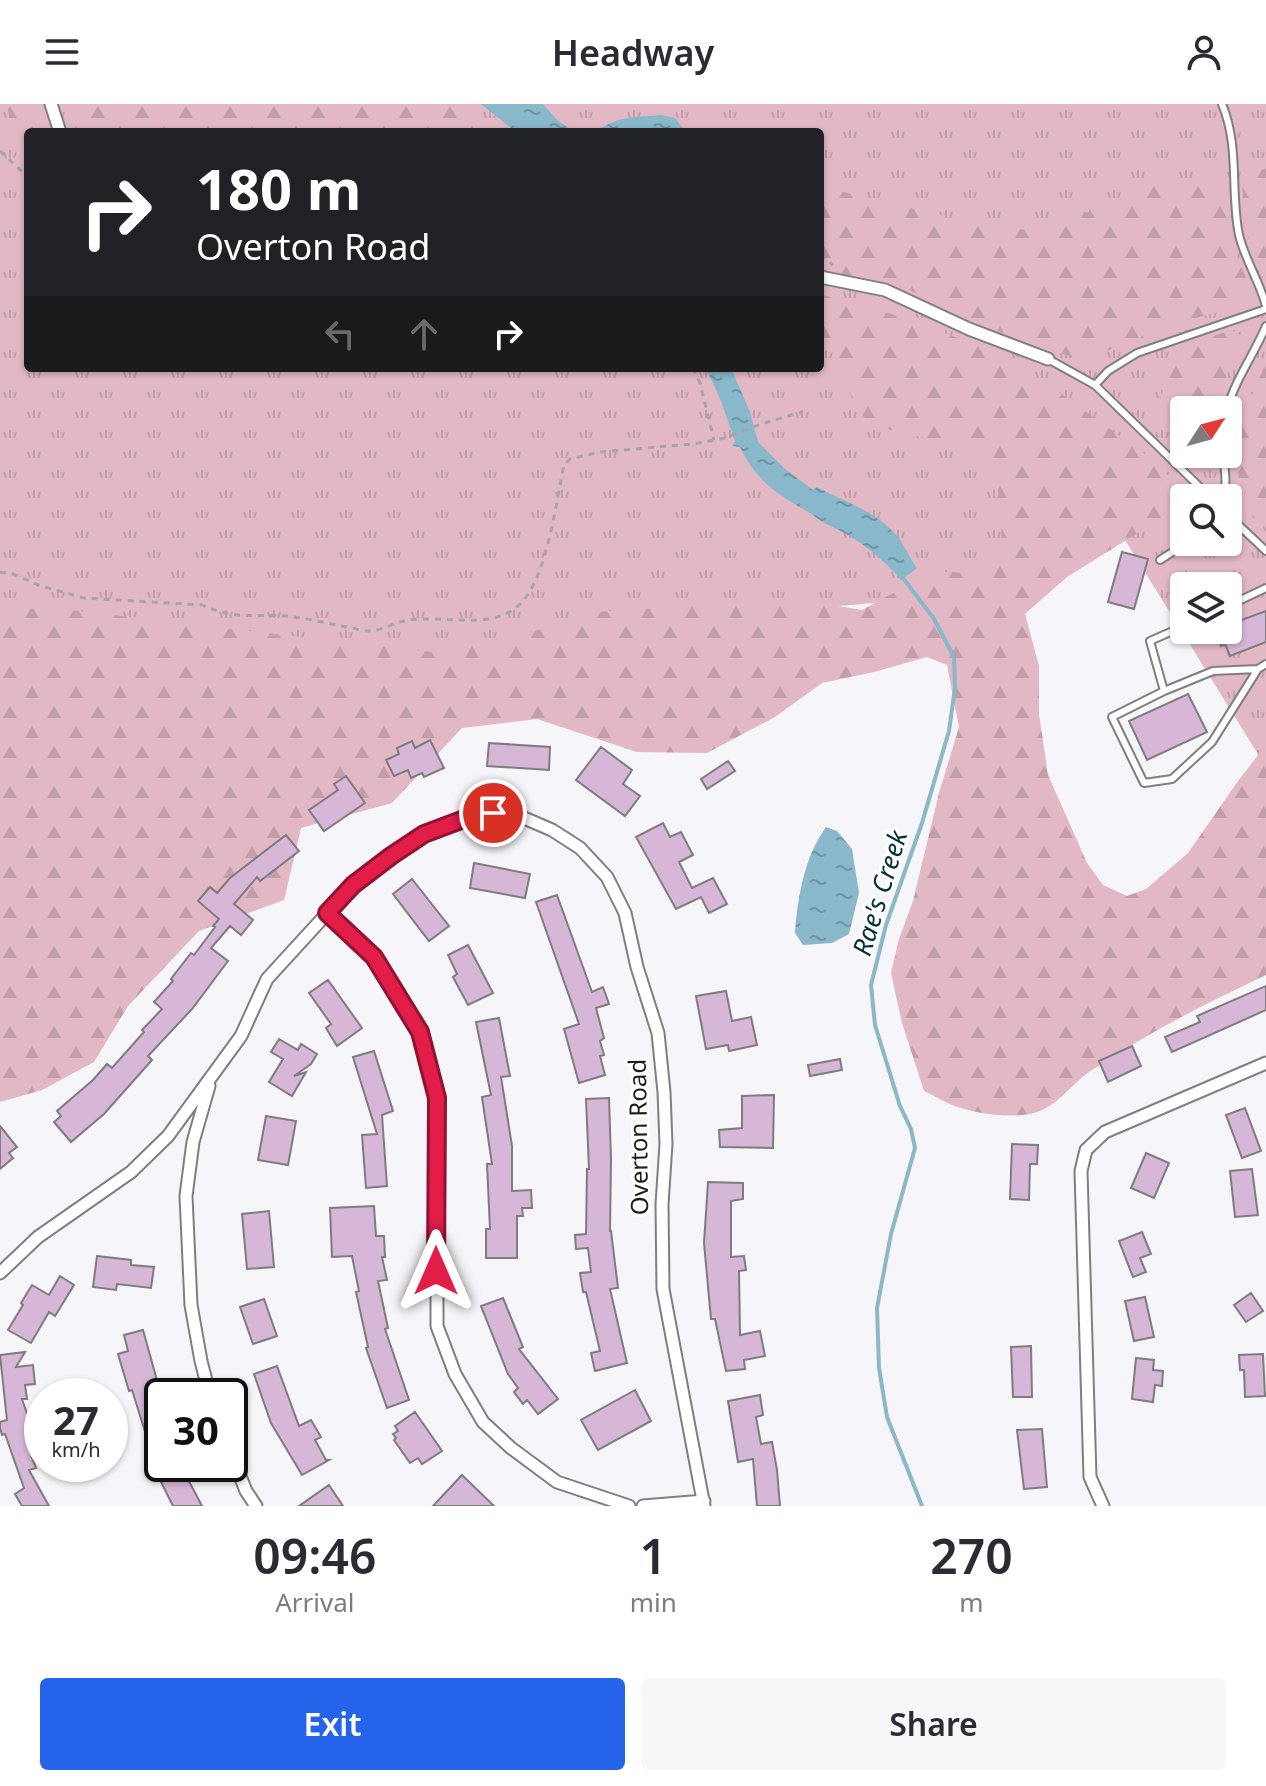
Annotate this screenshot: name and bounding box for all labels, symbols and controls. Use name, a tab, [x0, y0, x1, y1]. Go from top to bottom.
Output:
text: Headway	[552, 28, 714, 77]
icon: menu	[40, 30, 84, 74]
icon: person	[1182, 30, 1226, 74]
text: 180 m	[196, 150, 361, 226]
icon: right	[64, 160, 168, 264]
text: Overton Road	[196, 222, 430, 271]
icon: left	[318, 312, 362, 356]
icon: ahead	[402, 312, 446, 356]
icon: right	[486, 312, 530, 356]
north arrow	[1170, 396, 1242, 468]
map controls	[1170, 396, 1242, 644]
button: search	[1170, 484, 1242, 556]
button: layers	[1170, 572, 1242, 644]
pin	[459, 779, 527, 847]
icon: arrive	[471, 791, 515, 835]
water label: Rae's Creek	[843, 825, 915, 960]
street label: Overton Road	[620, 1059, 655, 1215]
position arrow	[394, 1229, 478, 1313]
speed limit sign: 30	[144, 1378, 248, 1482]
text: 27	[53, 1392, 99, 1447]
text: km/h	[51, 1436, 101, 1463]
text: 09:46	[253, 1523, 376, 1588]
text: 1	[640, 1523, 667, 1588]
text: 270	[930, 1523, 1013, 1588]
text: Arrival	[275, 1584, 355, 1620]
text: min	[630, 1584, 677, 1620]
text: m	[959, 1584, 984, 1620]
button: Exit	[40, 1678, 625, 1770]
button: Share	[641, 1678, 1226, 1770]

